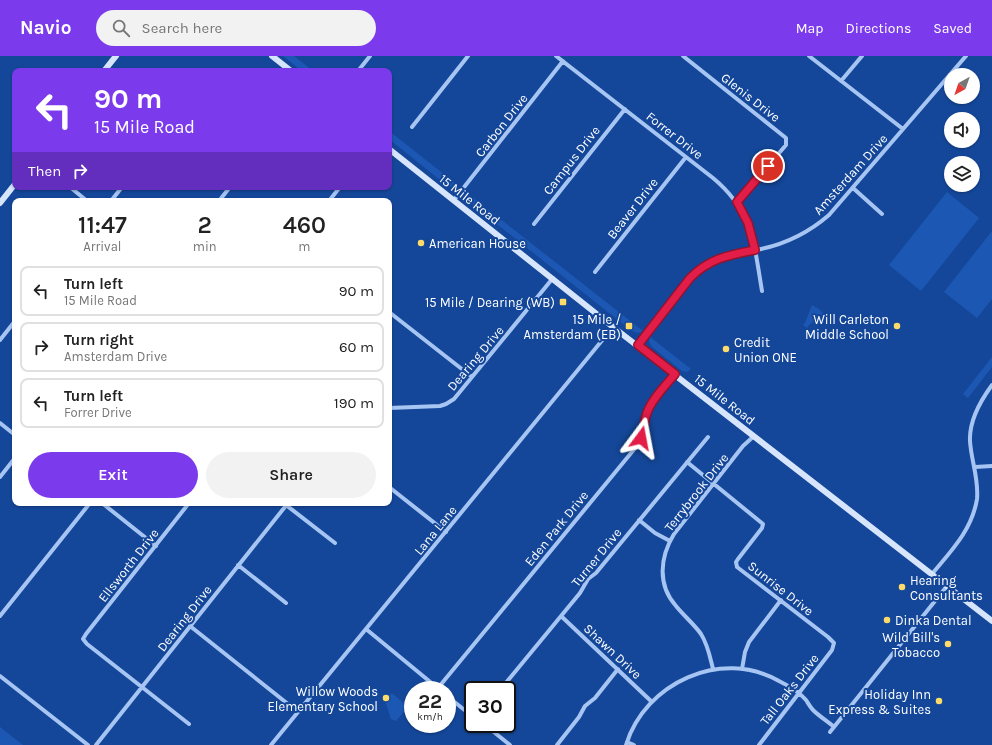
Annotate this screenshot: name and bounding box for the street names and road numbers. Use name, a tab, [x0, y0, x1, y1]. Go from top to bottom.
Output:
street label: Glenis Drive	[718, 70, 783, 125]
street label: Carbon Drive	[472, 91, 531, 160]
street label: Forrer Drive	[643, 109, 706, 162]
street label: Campus Drive	[540, 123, 603, 198]
street label: Amsterdam Drive	[810, 131, 891, 218]
street label: 15 Mile Road	[436, 171, 503, 228]
street label: Beaver Drive	[604, 175, 661, 242]
street label: Dearing Drive	[444, 323, 507, 394]
street label: 15 Mile Road	[691, 371, 758, 428]
street label: Terrybrook Drive	[661, 450, 732, 534]
street label: Eden Park Drive	[521, 487, 592, 569]
street label: Lana Lane	[411, 502, 460, 558]
street label: Ellsworth Drive	[95, 525, 162, 605]
street label: Turner Drive	[568, 525, 625, 590]
street label: Sunrise Drive	[745, 558, 817, 619]
street label: Dearing Drive	[154, 582, 215, 654]
street label: Shawn Drive	[581, 621, 645, 682]
street label: Tall Oaks Drive	[757, 651, 822, 728]

